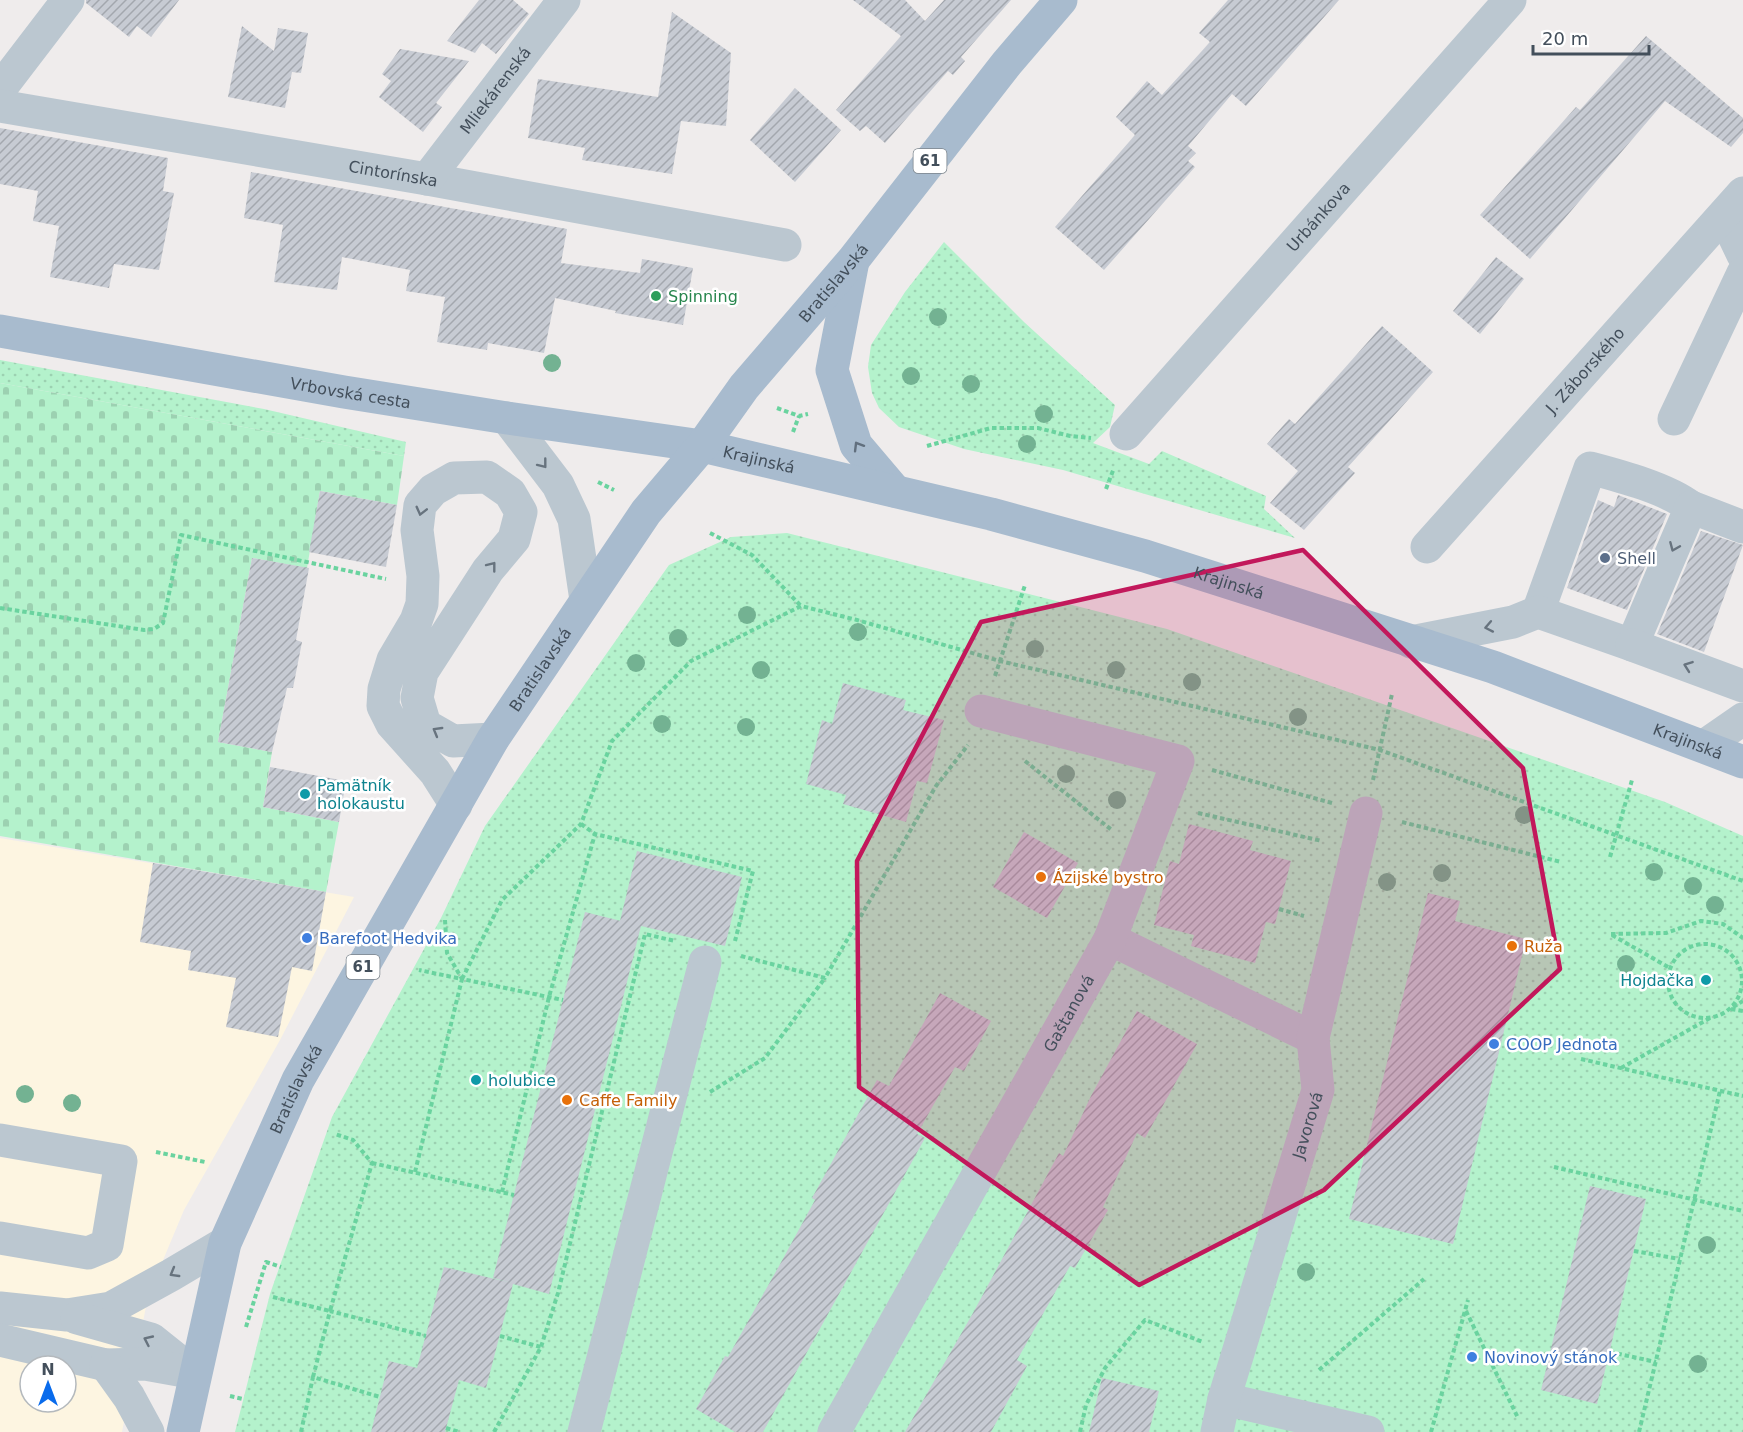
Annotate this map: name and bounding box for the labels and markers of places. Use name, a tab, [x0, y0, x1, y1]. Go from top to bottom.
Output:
place label: Spinning	[668, 287, 738, 306]
marker: Spinning	[649, 289, 663, 303]
place label: Shell	[1617, 549, 1656, 568]
marker: Shell	[1598, 551, 1612, 565]
place label: Pamätník holokaustu	[317, 776, 405, 813]
marker: Pamätník holokaustu	[298, 787, 312, 801]
place label: Ázijské bystro	[1053, 868, 1163, 887]
marker: Ázijské bystro	[1034, 870, 1048, 884]
place label: Barefoot Hedvika	[319, 929, 457, 948]
marker: Barefoot Hedvika	[300, 931, 314, 945]
place label: Ruža	[1524, 937, 1563, 956]
marker: Ruža	[1505, 939, 1519, 953]
place label: Hojdačka	[1620, 971, 1694, 990]
marker: Hojdačka	[1699, 973, 1713, 987]
place label: COOP Jednota	[1506, 1035, 1618, 1054]
marker: COOP Jednota	[1487, 1037, 1501, 1051]
place label: holubice	[488, 1071, 556, 1090]
marker: holubice	[469, 1073, 483, 1087]
place label: Caffe Family	[579, 1091, 677, 1110]
marker: Caffe Family	[560, 1093, 574, 1107]
place label: Novinový stánok	[1484, 1348, 1618, 1367]
marker: Novinový stánok	[1465, 1350, 1479, 1364]

